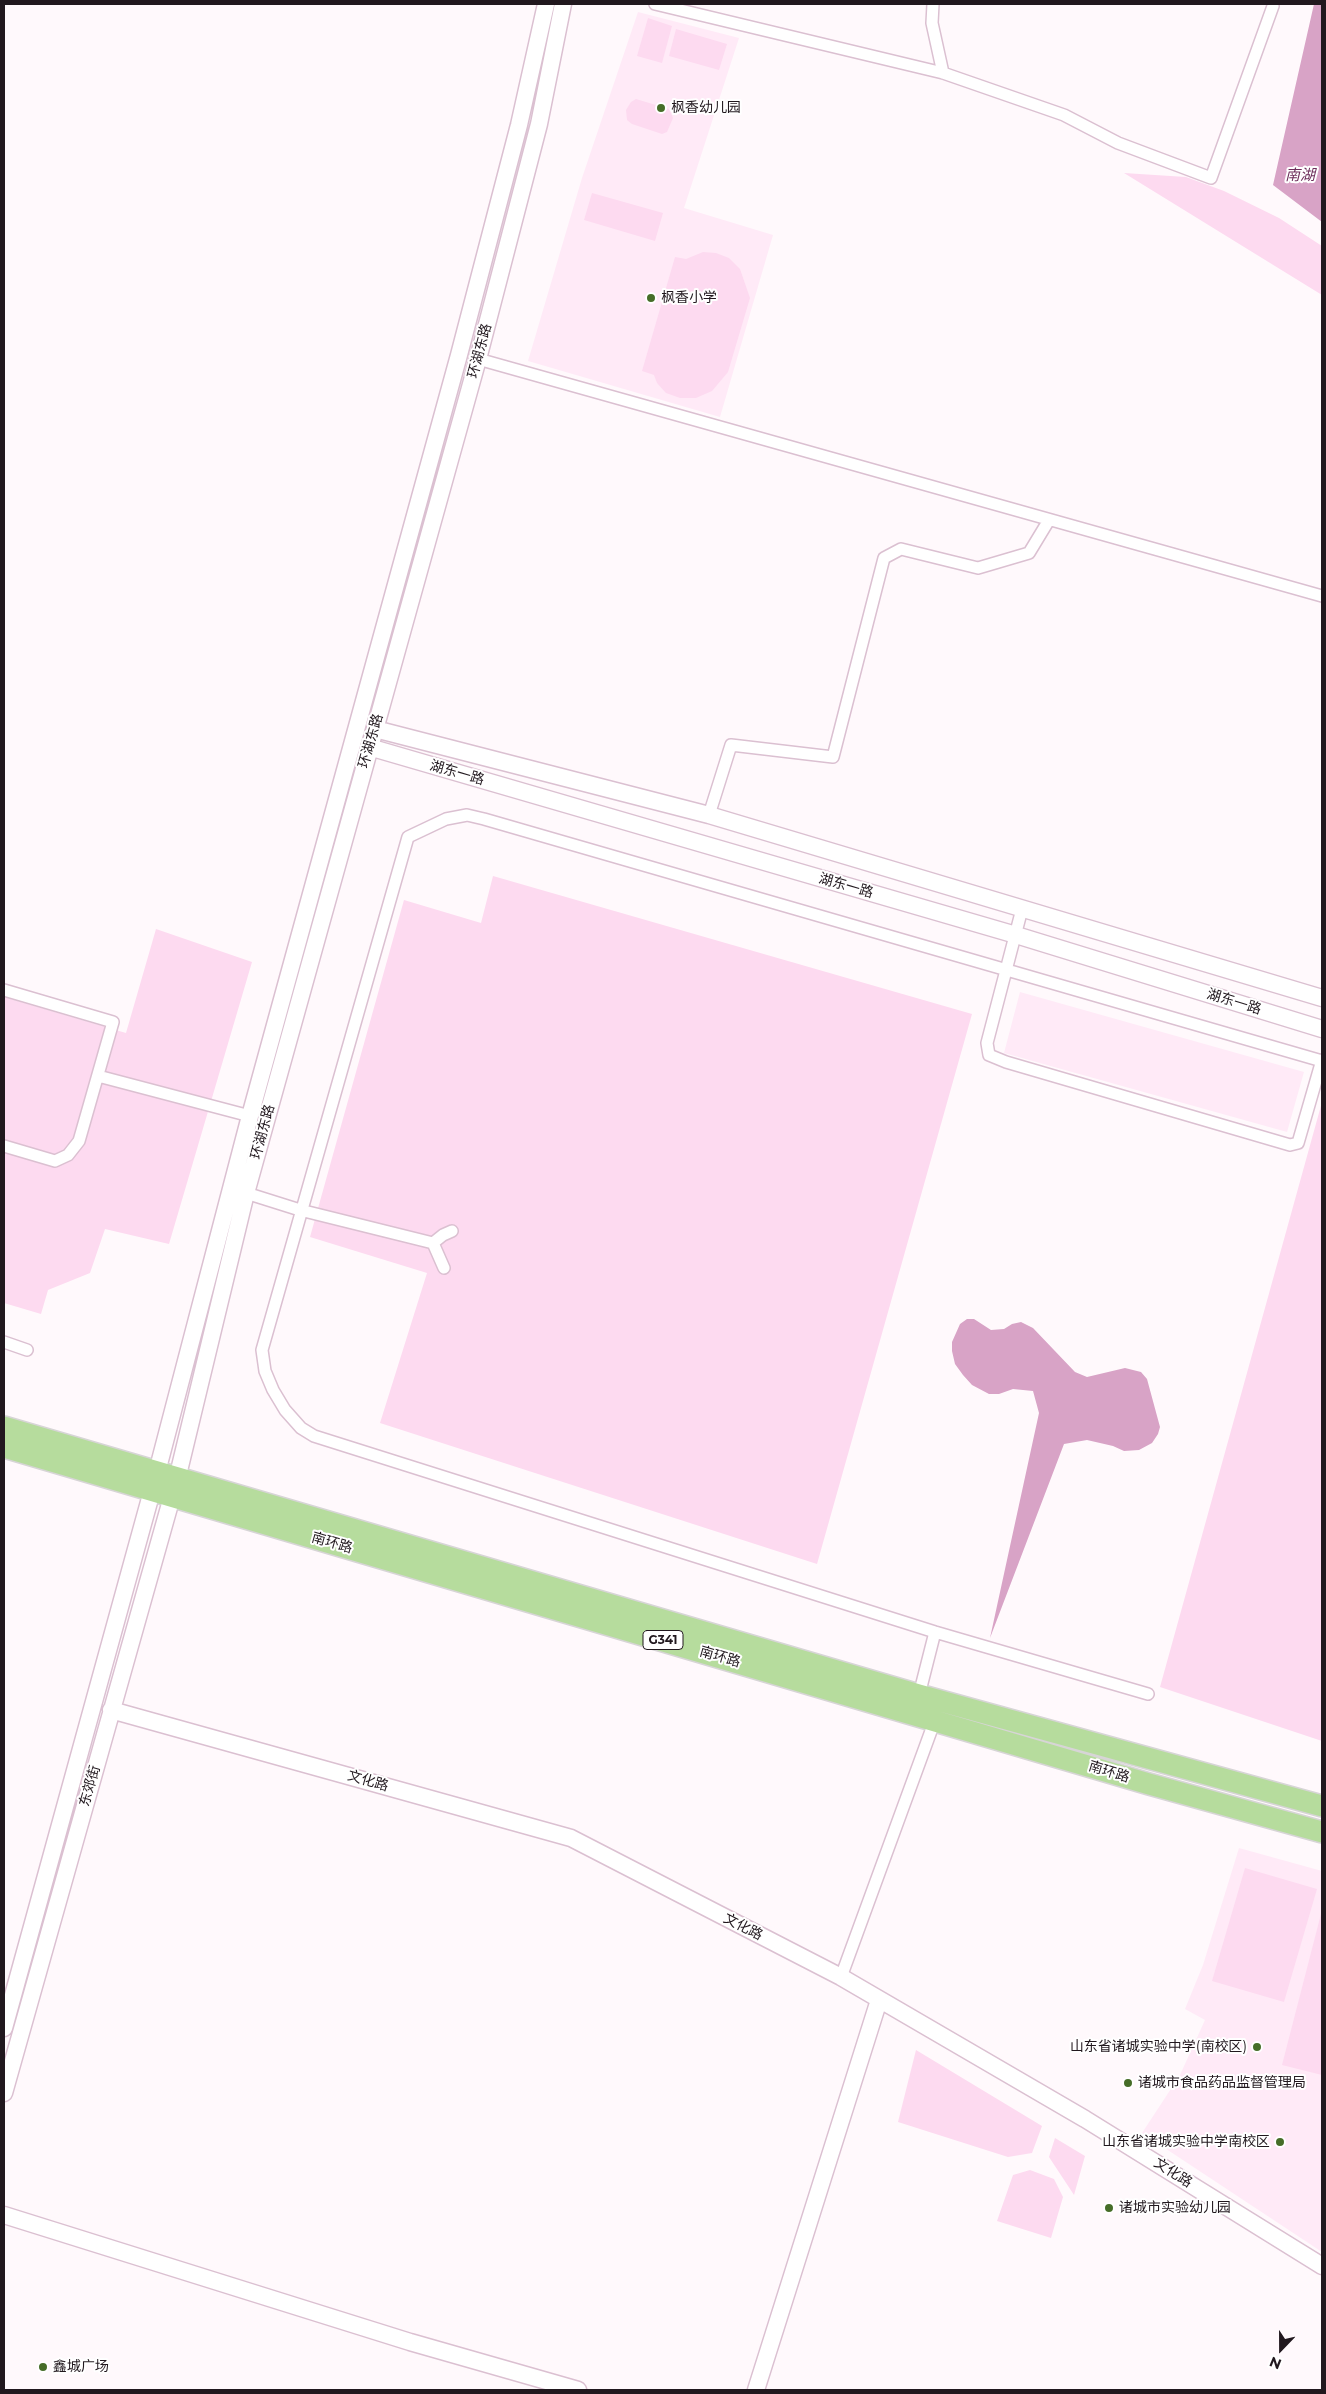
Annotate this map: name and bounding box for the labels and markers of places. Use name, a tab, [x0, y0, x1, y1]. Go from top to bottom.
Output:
place label: 枫香幼儿园	[671, 100, 741, 116]
marker: 枫香幼儿园	[655, 102, 667, 114]
place label: 枫香小学	[661, 290, 717, 306]
marker: 枫香小学	[645, 292, 657, 304]
place label: 山东省诸城实验中学(南校区)	[1070, 2039, 1247, 2055]
marker: 山东省诸城实验中学(南校区)	[1251, 2041, 1263, 2053]
place label: 诸城市食品药品监督管理局	[1138, 2075, 1306, 2091]
marker: 诸城市食品药品监督管理局	[1122, 2077, 1134, 2089]
place label: 山东省诸城实验中学南校区	[1102, 2134, 1270, 2150]
marker: 山东省诸城实验中学南校区	[1274, 2136, 1286, 2148]
place label: 诸城市实验幼儿园	[1119, 2200, 1231, 2216]
marker: 诸城市实验幼儿园	[1103, 2202, 1115, 2214]
place label: 鑫城广场	[53, 2359, 109, 2375]
marker: 鑫城广场	[37, 2361, 49, 2373]

